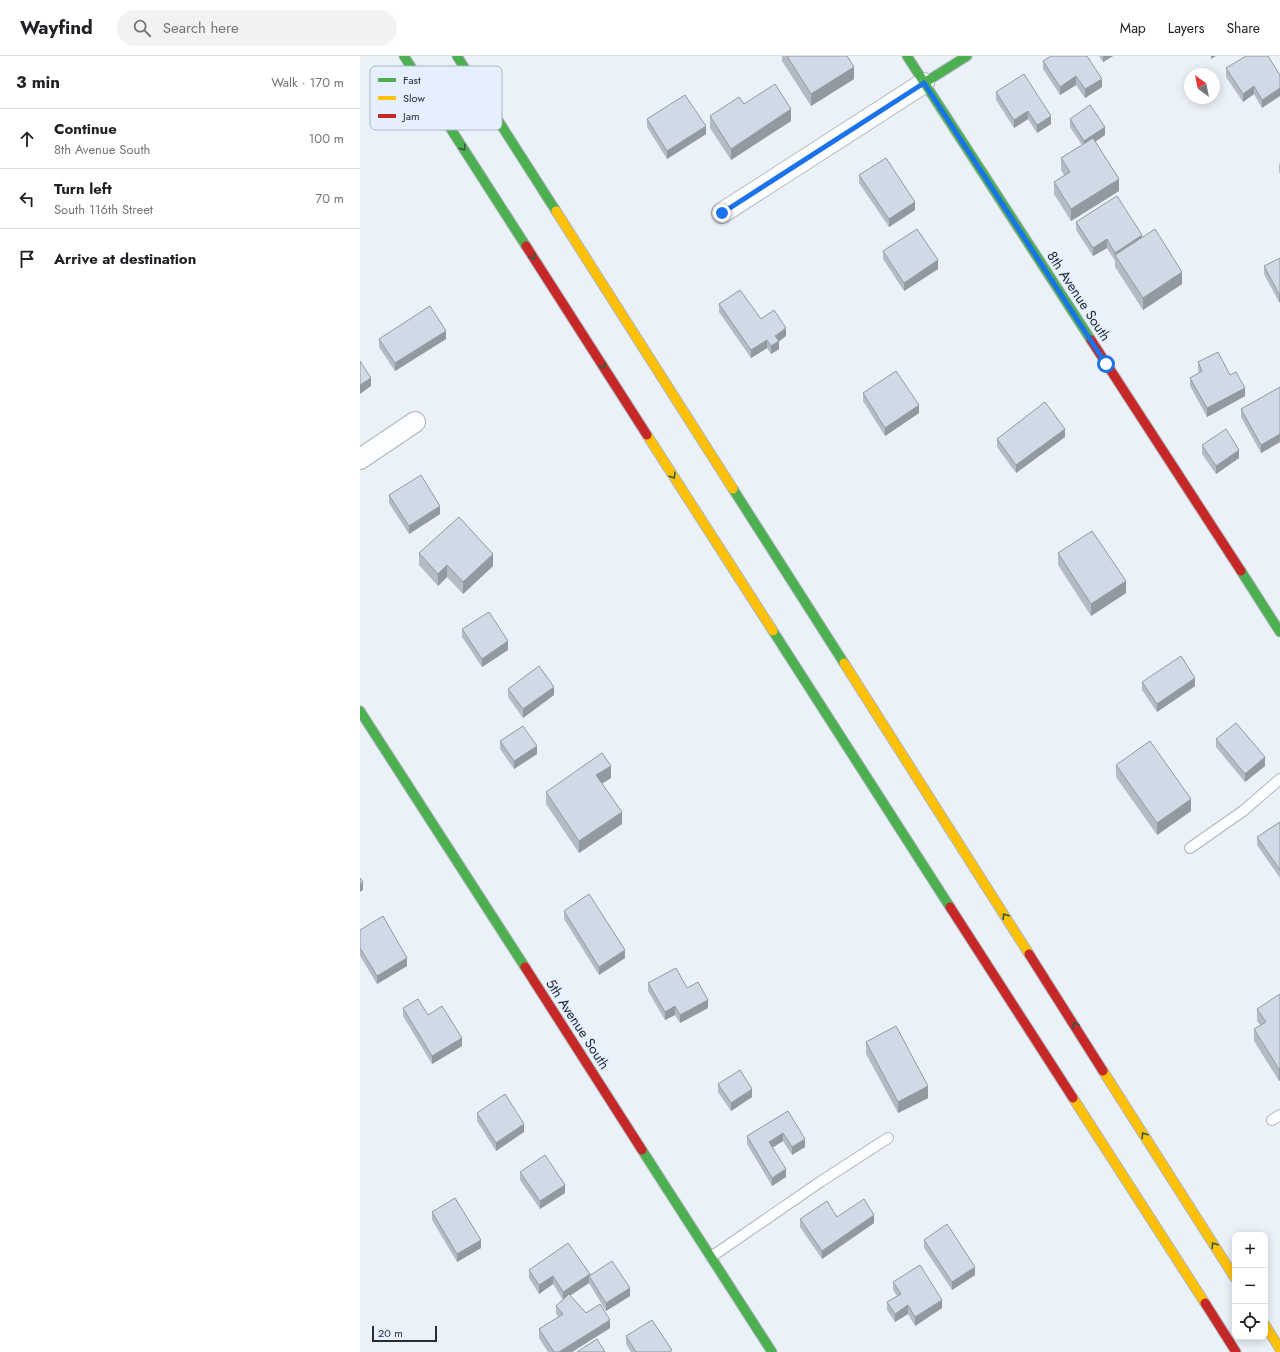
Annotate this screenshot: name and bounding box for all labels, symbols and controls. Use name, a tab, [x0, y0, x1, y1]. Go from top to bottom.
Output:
search box	[117, 10, 397, 46]
text: Wayfind	[20, 14, 93, 41]
icon: search	[131, 17, 153, 39]
text: Search here	[163, 17, 239, 39]
text: Map	[1120, 18, 1146, 38]
text: Layers	[1168, 18, 1204, 38]
text: Share	[1226, 18, 1260, 38]
legend	[370, 66, 502, 130]
north arrow	[1184, 68, 1220, 104]
text: 3 min	[16, 70, 60, 94]
text: Fast	[403, 72, 421, 88]
text: Walk · 170 m	[271, 73, 344, 92]
text: Slow	[403, 90, 425, 106]
text: Jam	[401, 108, 420, 124]
text: Continue	[54, 118, 117, 140]
icon: ahead	[16, 128, 38, 150]
text: 100 m	[309, 129, 344, 148]
text: 8th Avenue South	[54, 140, 150, 159]
one-way arrow	[458, 144, 466, 151]
text: Turn left	[54, 178, 112, 200]
icon: left	[16, 188, 38, 210]
text: 70 m	[315, 189, 344, 208]
text: South 116th Street	[54, 200, 153, 219]
route end	[713, 204, 731, 222]
street label: 8th Avenue South	[1042, 247, 1116, 345]
icon: arrive	[16, 248, 38, 270]
text: Arrive at destination	[54, 248, 196, 270]
one-way arrow	[528, 253, 536, 260]
route start	[1097, 355, 1115, 373]
one-way arrow	[598, 362, 605, 369]
one-way arrow	[669, 472, 676, 479]
one-way arrow	[1002, 913, 1010, 920]
street label: 5th Avenue South	[541, 975, 615, 1073]
one-way arrow	[1072, 1022, 1079, 1029]
one-way arrow	[1142, 1132, 1149, 1139]
map controls	[1232, 1232, 1268, 1340]
button: +	[1232, 1232, 1268, 1268]
one-way arrow	[1211, 1242, 1219, 1249]
button: −	[1232, 1268, 1268, 1304]
button: locate	[1232, 1304, 1268, 1340]
scale bar	[372, 1324, 437, 1343]
text: 20 m	[378, 1325, 403, 1341]

